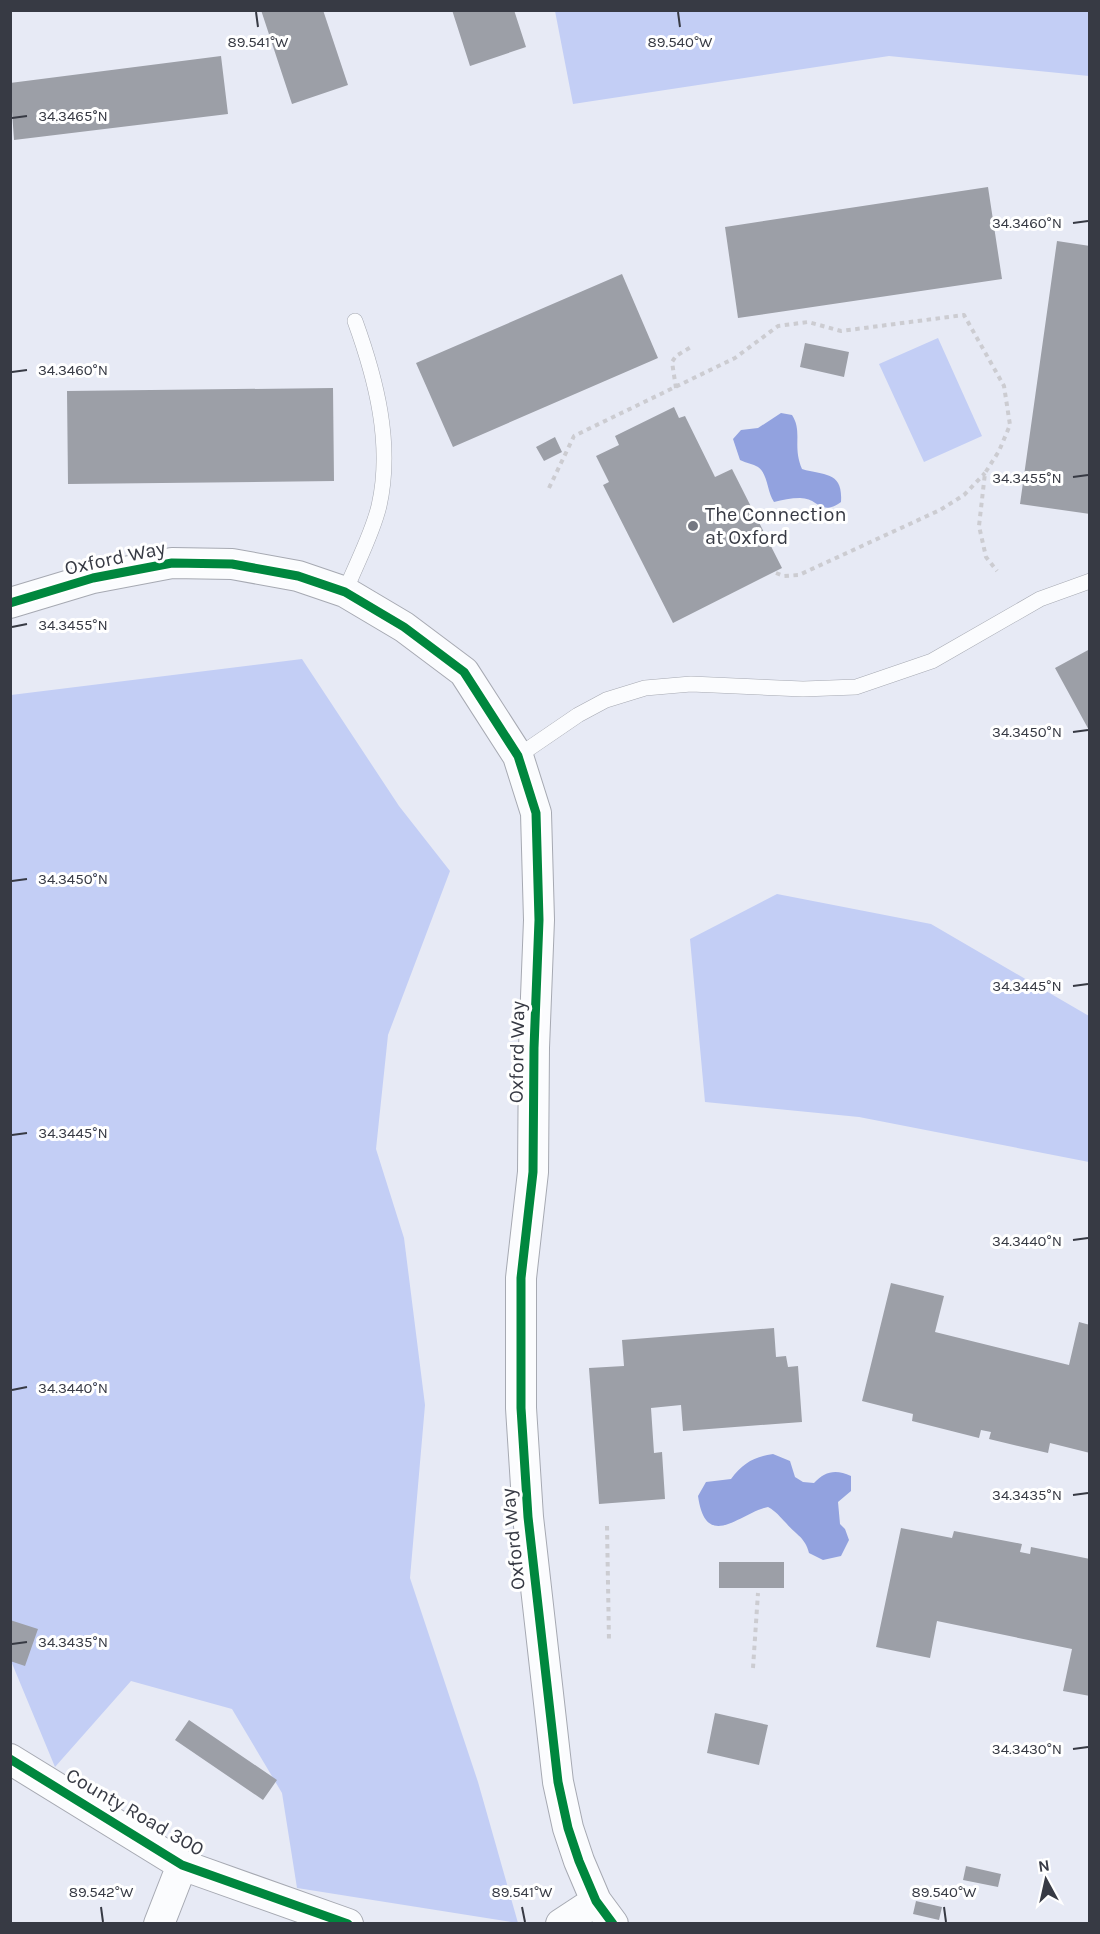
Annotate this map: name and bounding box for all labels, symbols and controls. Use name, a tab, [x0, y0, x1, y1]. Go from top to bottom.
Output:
text: 89.541°W	[228, 33, 289, 51]
text: 89.540°W	[648, 33, 713, 51]
text: 34.3465°N	[38, 107, 108, 125]
text: 34.3460°N	[992, 214, 1062, 232]
text: 34.3460°N	[38, 361, 108, 379]
text: 34.3455°N	[992, 469, 1062, 487]
place label: The Connection at Oxford	[705, 503, 847, 549]
marker: The Connection at Oxford	[686, 519, 700, 533]
street label: Oxford Way	[63, 536, 167, 580]
text: 34.3455°N	[38, 616, 108, 634]
text: 34.3450°N	[992, 723, 1062, 741]
text: 34.3450°N	[38, 870, 108, 888]
text: 34.3445°N	[992, 977, 1062, 995]
street label: Oxford Way	[505, 1001, 529, 1103]
text: 34.3445°N	[38, 1124, 108, 1142]
text: 34.3440°N	[992, 1232, 1062, 1250]
text: 34.3440°N	[38, 1379, 108, 1397]
text: 34.3435°N	[992, 1486, 1062, 1504]
street label: Oxford Way	[496, 1487, 530, 1591]
text: 34.3435°N	[38, 1633, 108, 1651]
text: 34.3430°N	[992, 1740, 1062, 1758]
street label: County Road 300	[62, 1763, 208, 1861]
north arrow	[1016, 1850, 1076, 1910]
text: N	[1037, 1855, 1051, 1876]
text: 89.542°W	[69, 1883, 134, 1901]
text: 89.541°W	[492, 1883, 553, 1901]
text: 89.540°W	[912, 1883, 977, 1901]

